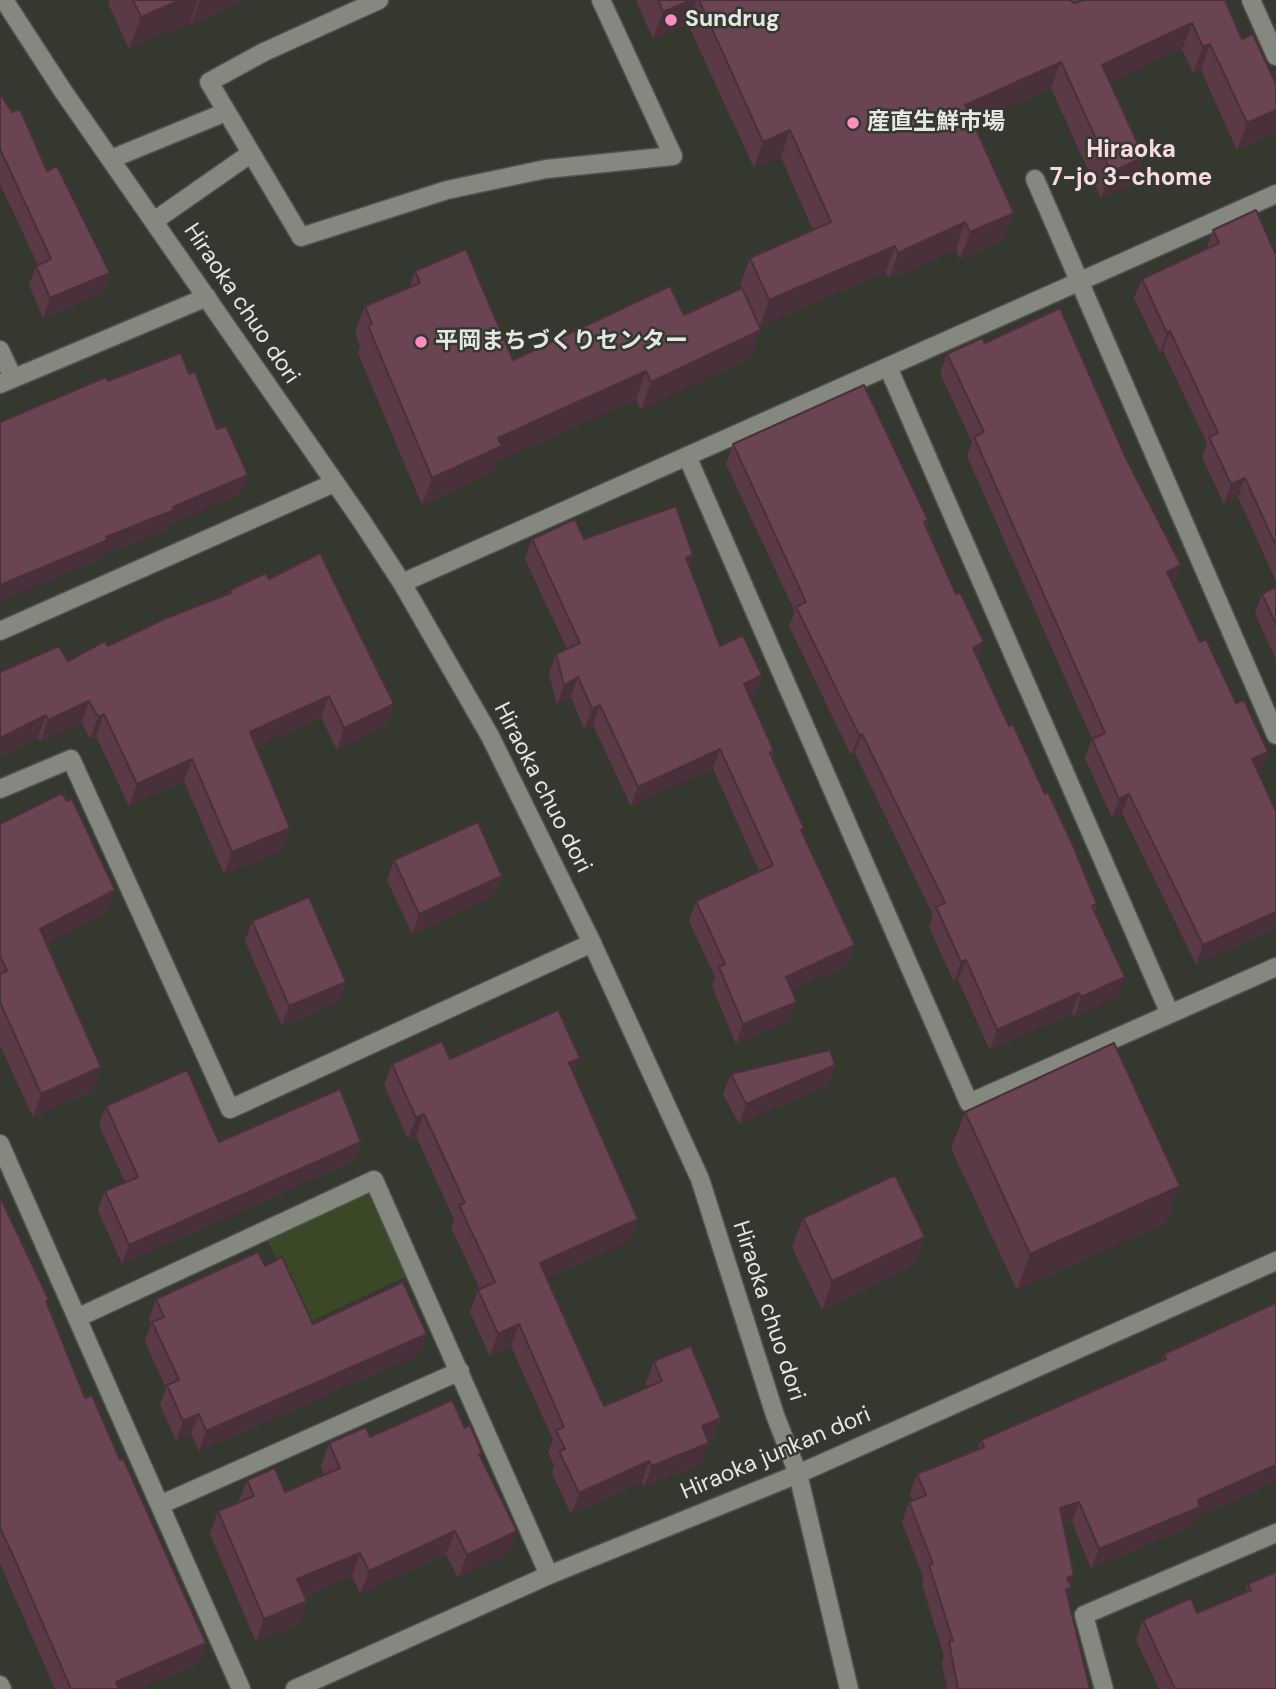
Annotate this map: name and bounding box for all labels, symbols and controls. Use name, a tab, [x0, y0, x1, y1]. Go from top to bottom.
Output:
place label: Sundrug	[685, 6, 780, 34]
marker: Sundrug	[663, 12, 679, 28]
place label: 産直生鮮市場	[867, 109, 1005, 137]
marker: 産直生鮮市場	[845, 115, 861, 131]
district label: Hiraoka 7-jo 3-chome	[1050, 137, 1212, 193]
street label: Hiraoka chuo dori	[177, 219, 305, 389]
place label: 平岡まちづくりセンター	[435, 328, 688, 356]
marker: 平岡まちづくりセンター	[413, 334, 429, 350]
street label: Hiraoka chuo dori	[487, 698, 597, 878]
street label: Hiraoka chuo dori	[726, 1218, 810, 1404]
street label: Hiraoka junkan dori	[677, 1402, 875, 1506]

